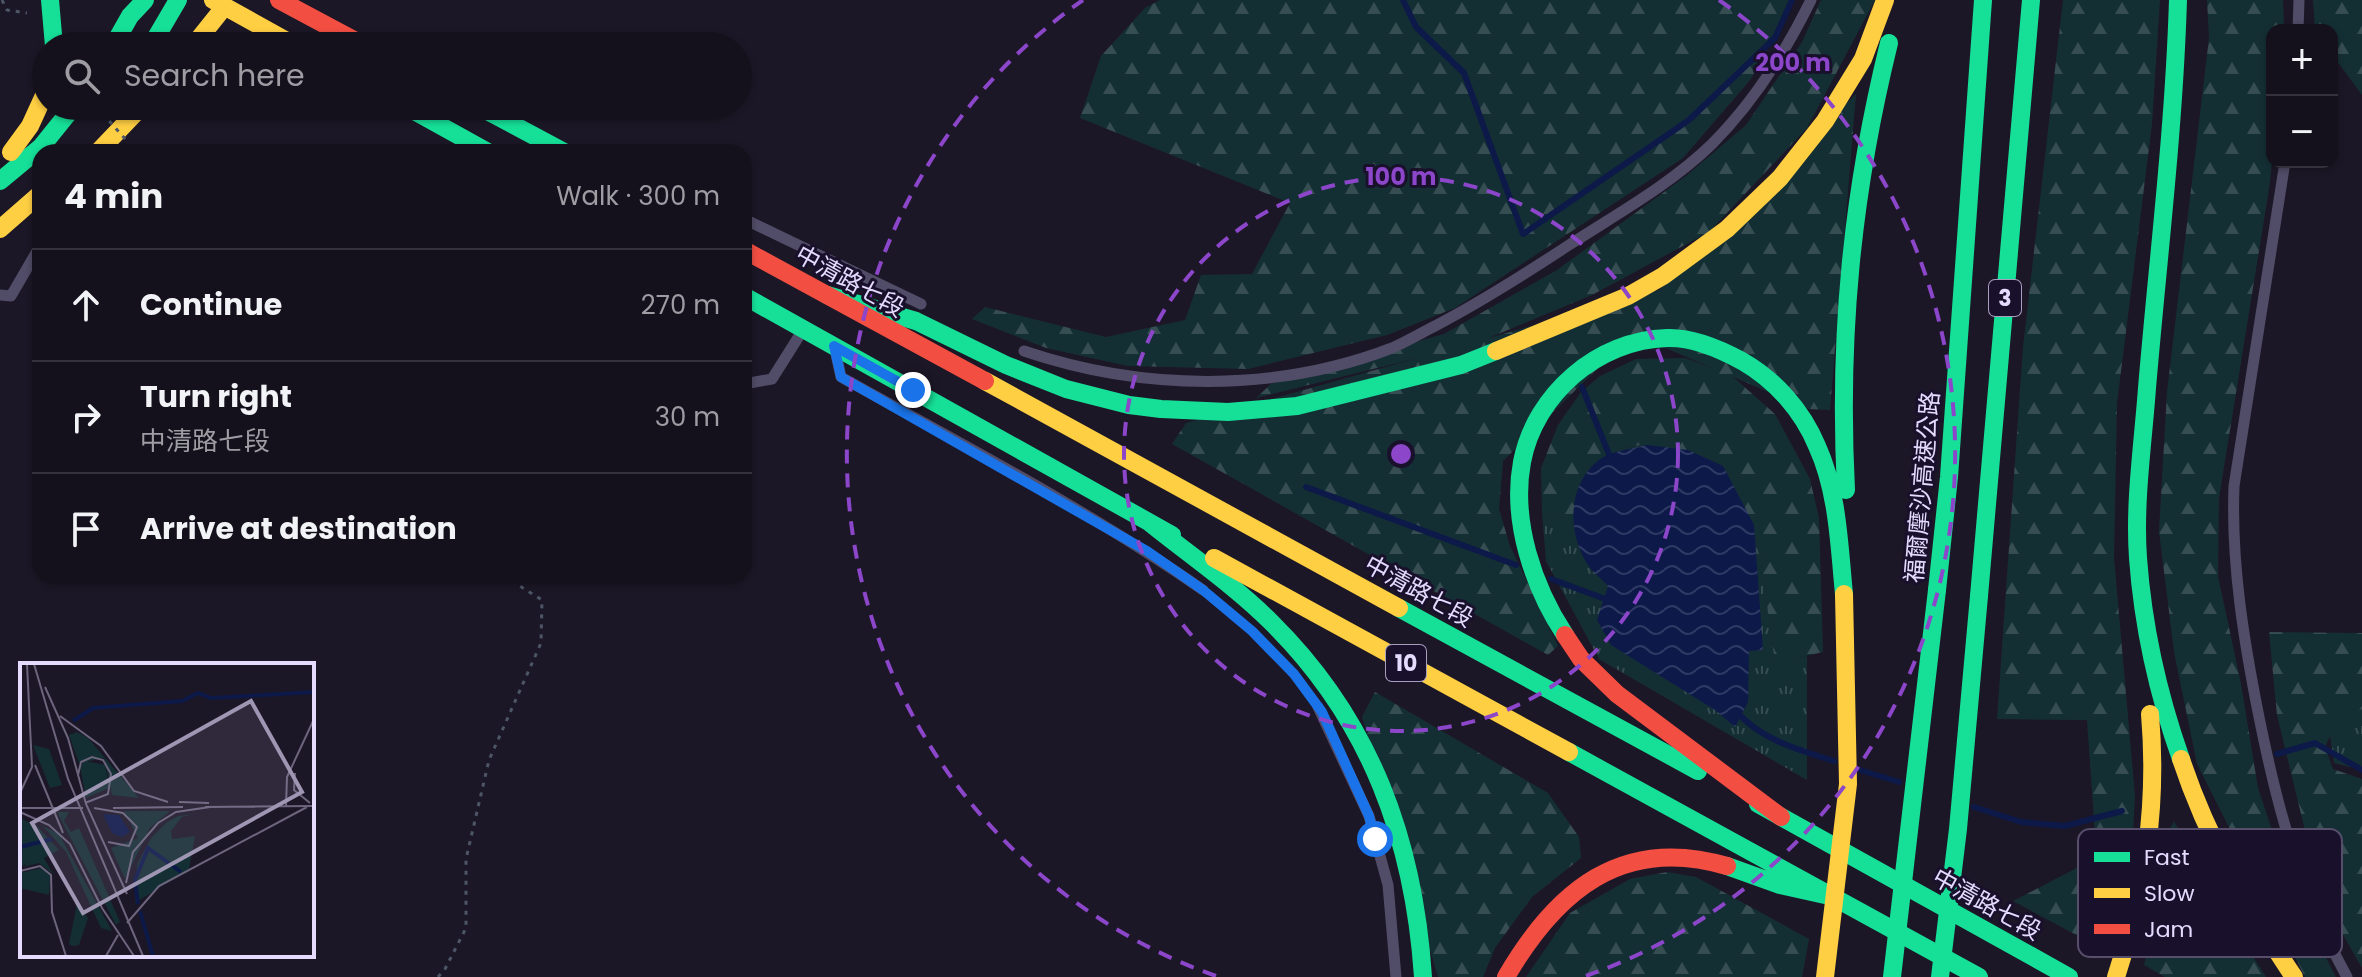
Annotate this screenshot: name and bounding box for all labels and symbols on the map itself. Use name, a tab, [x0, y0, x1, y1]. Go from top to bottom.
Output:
text: 200 m	[1755, 46, 1831, 79]
text: 100 m	[1366, 160, 1436, 193]
street label: 中清路七段	[790, 237, 910, 325]
road number: 3	[1989, 280, 2021, 316]
route end	[895, 372, 931, 408]
street label: 福爾摩沙高速公路	[1897, 390, 1947, 584]
centre of rings	[1387, 440, 1415, 468]
street label: 中清路七段	[1359, 547, 1479, 635]
road number: 10	[1386, 645, 1426, 681]
inset map	[20, 663, 314, 957]
route start	[1357, 821, 1393, 857]
legend	[2078, 829, 2342, 957]
text: Fast	[2144, 842, 2189, 873]
street label: 中清路七段	[1927, 860, 2047, 948]
text: Slow	[2144, 878, 2194, 909]
text: Jam	[2144, 914, 2193, 945]

